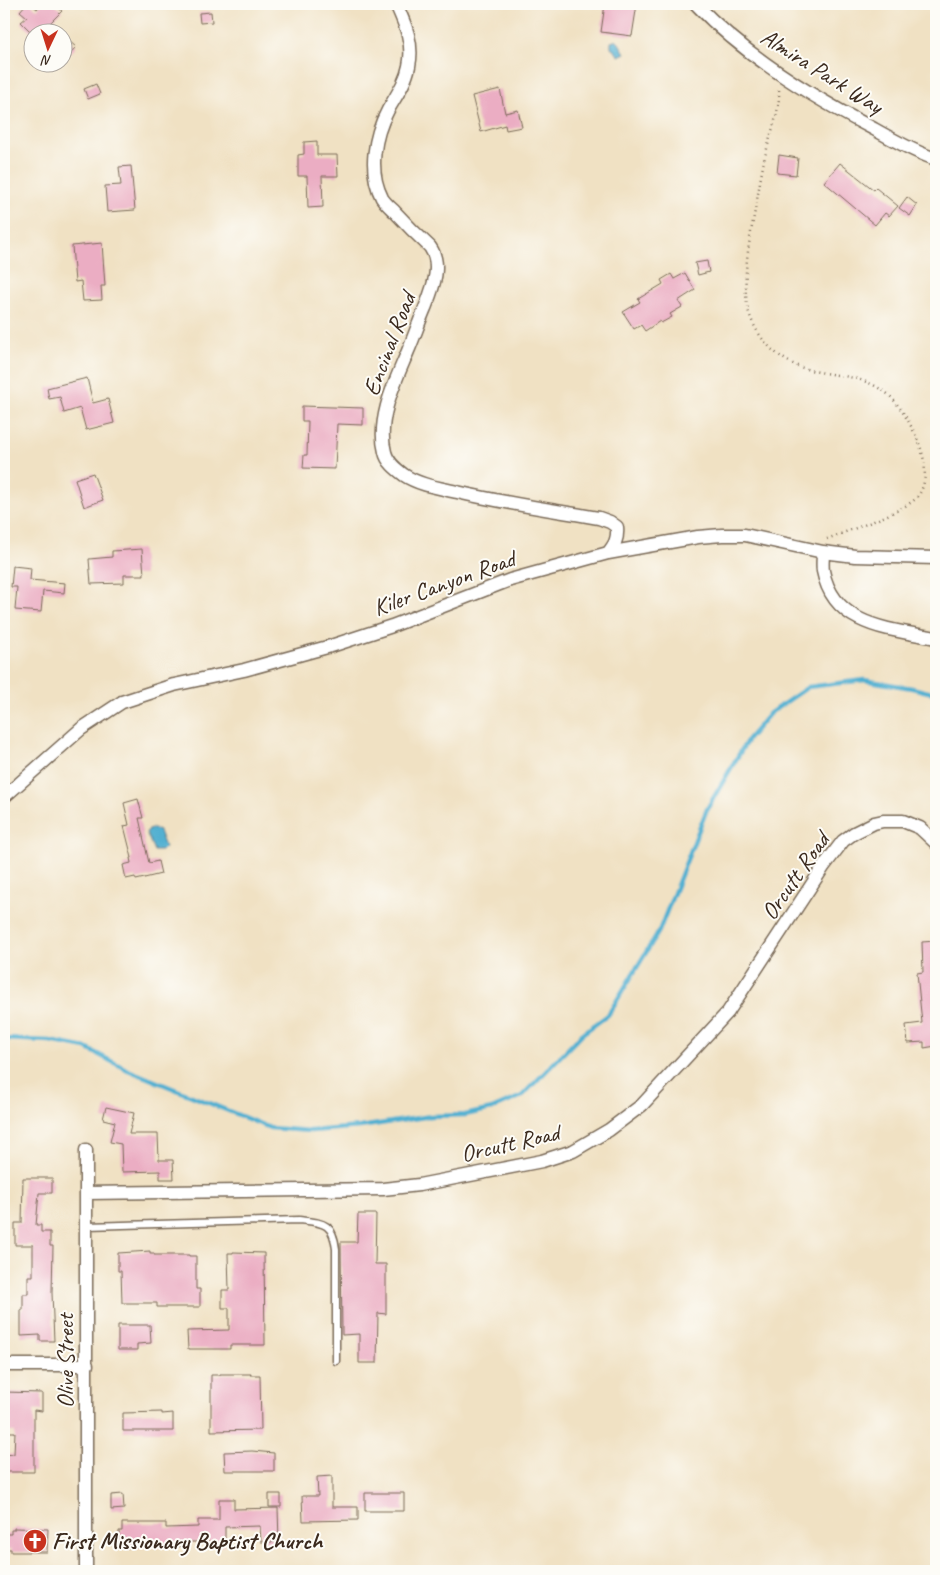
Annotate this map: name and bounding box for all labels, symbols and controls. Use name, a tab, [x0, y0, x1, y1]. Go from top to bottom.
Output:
north arrow	[22, 22, 72, 72]
street label: Almira Park Way	[755, 22, 890, 121]
text: N	[40, 52, 52, 69]
street label: Encinal Road	[356, 285, 424, 400]
street label: Kiler Canyon Road	[369, 542, 522, 623]
street label: Orcutt Road	[754, 824, 838, 926]
street label: Orcutt Road	[458, 1116, 566, 1169]
street label: Olive Street	[50, 1312, 80, 1408]
place label: First Missionary Baptist Church	[52, 1526, 324, 1556]
church icon: First Missionary Baptist Church	[22, 1528, 48, 1554]

